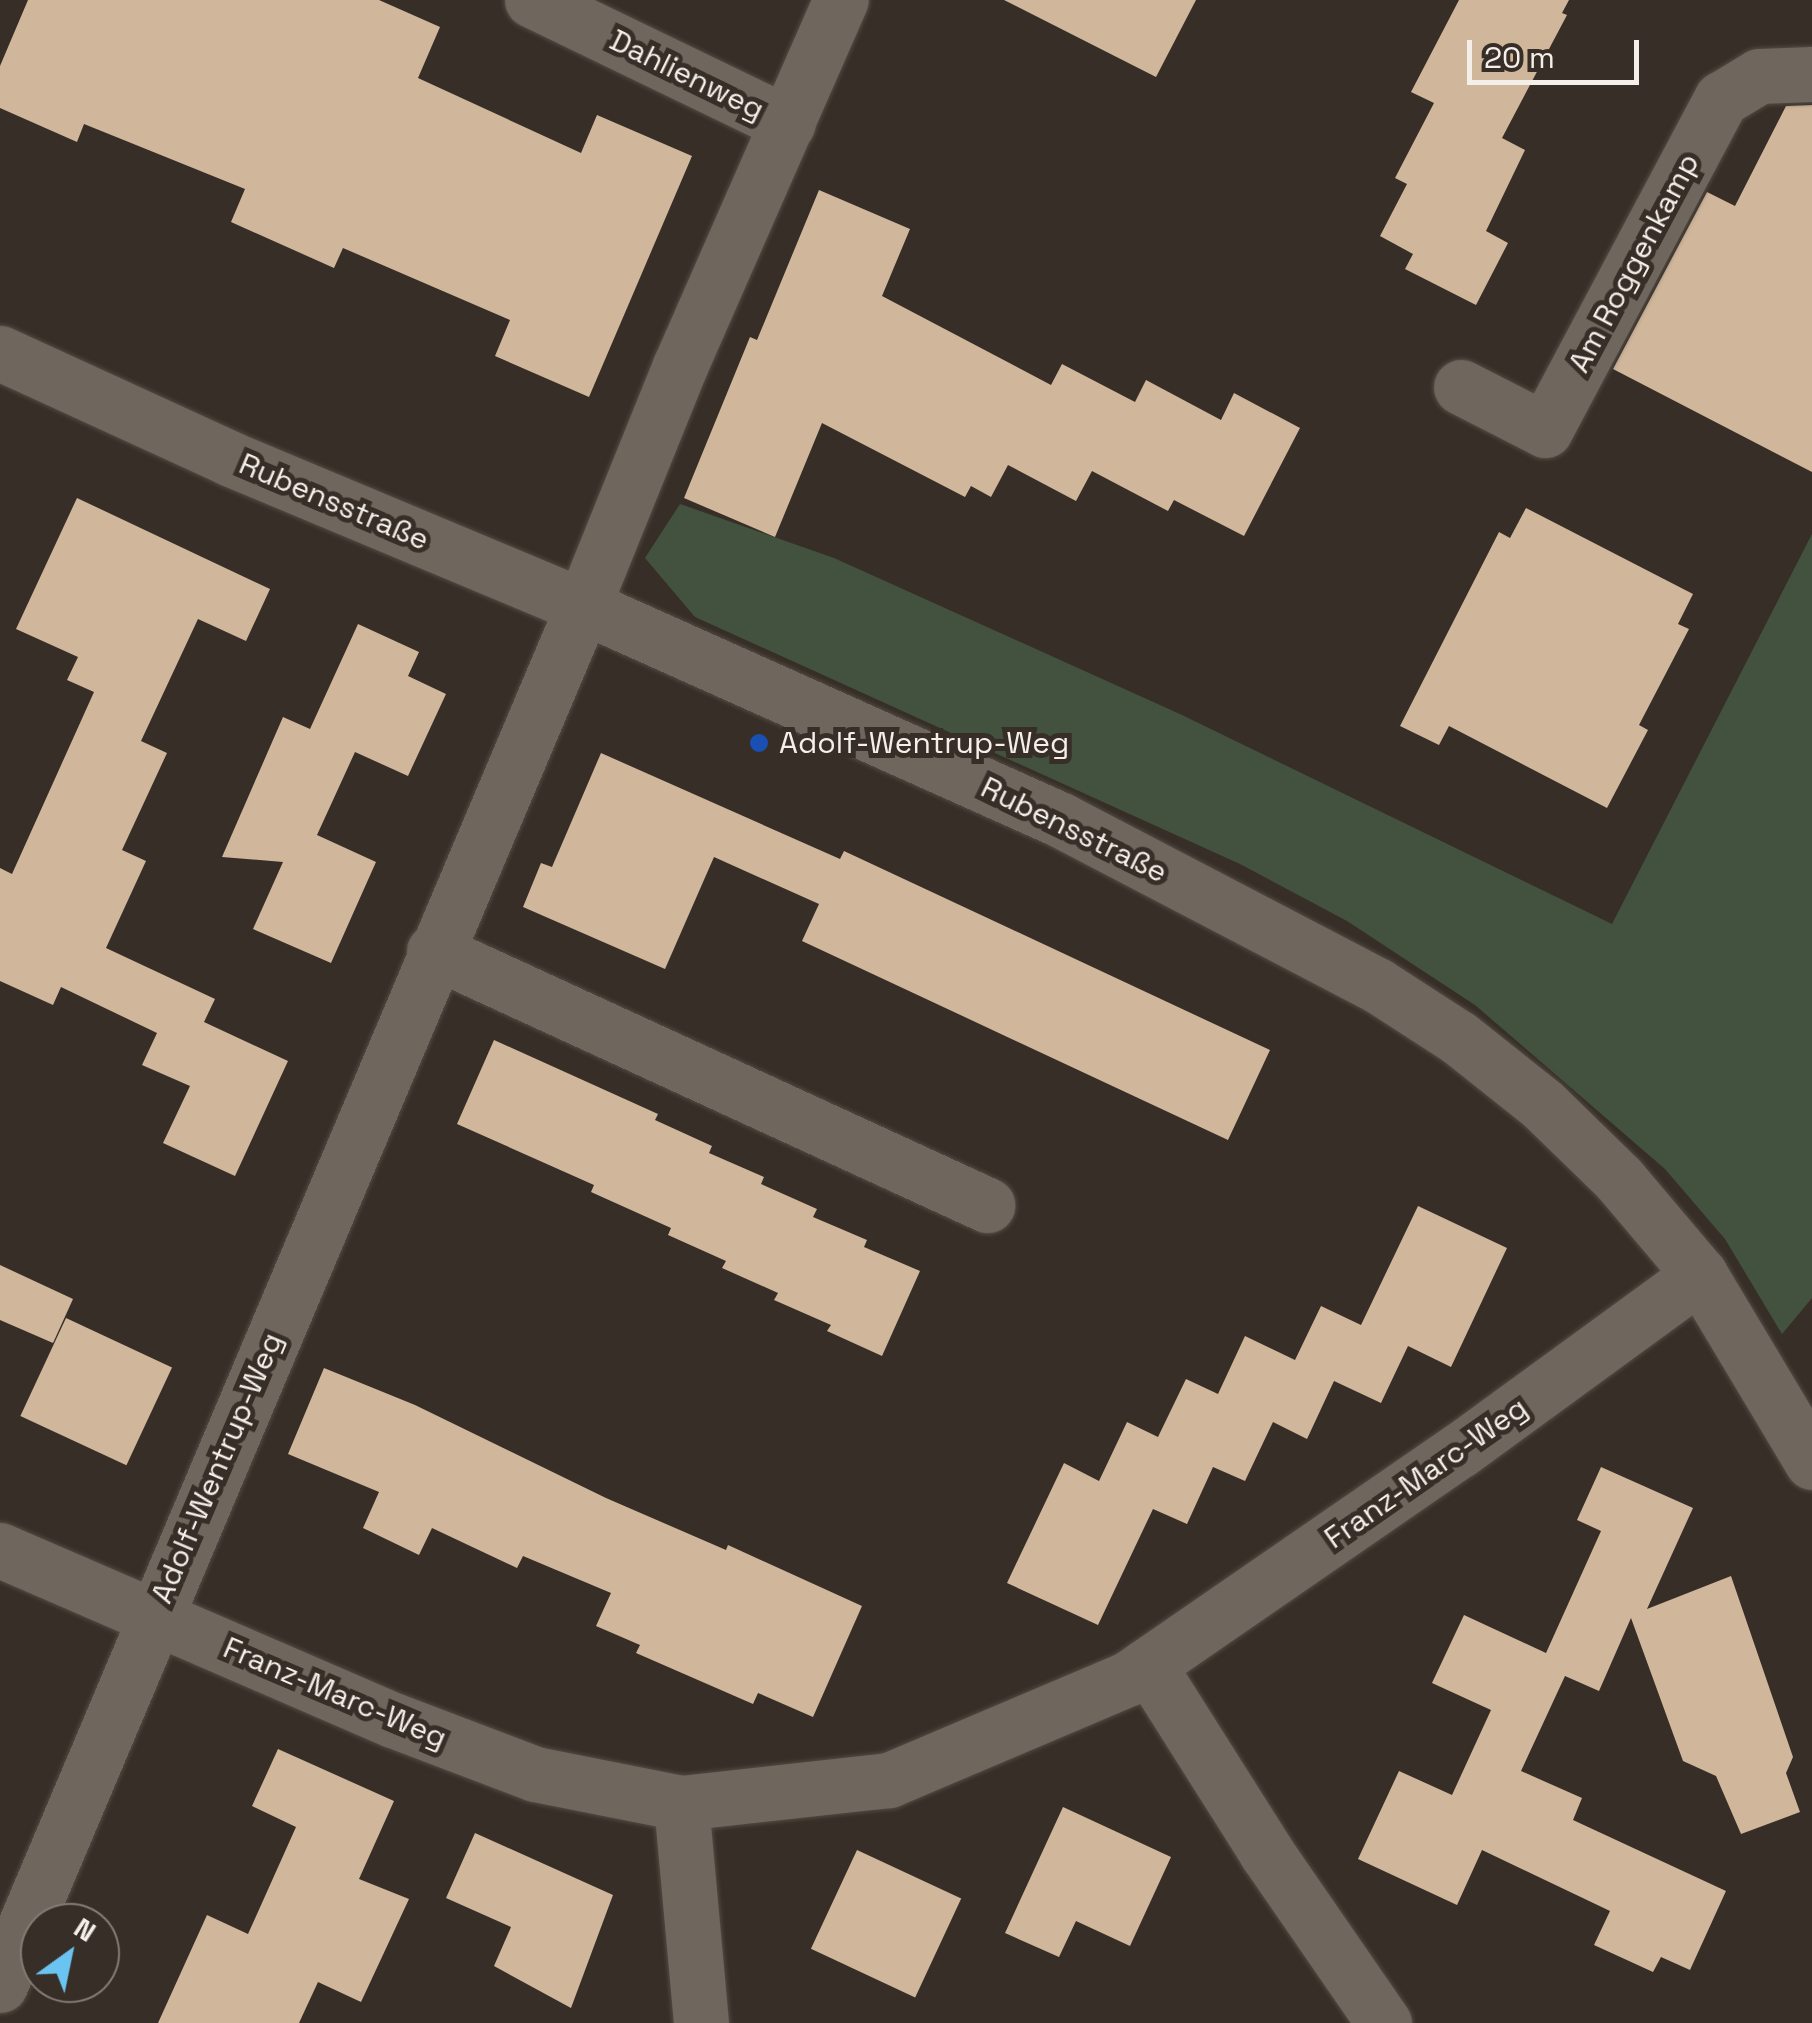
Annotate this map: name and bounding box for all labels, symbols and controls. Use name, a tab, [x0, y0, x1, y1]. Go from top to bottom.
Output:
scale bar	[1472, 20, 1644, 82]
street label: Dahlienweg	[604, 22, 770, 128]
text: 20 m	[1484, 38, 1555, 77]
street label: Am Roggenkamp	[1561, 147, 1707, 379]
street label: Rubensstraße	[234, 446, 434, 558]
place label: Adolf-Wentrup-Weg	[779, 725, 1069, 761]
marker: Adolf-Wentrup-Weg	[748, 732, 770, 754]
street label: Rubensstraße	[975, 769, 1173, 891]
street label: Adolf-Wentrup-Weg	[144, 1327, 290, 1609]
street label: Franz-Marc-Weg	[1318, 1390, 1534, 1556]
street label: Franz-Marc-Weg	[218, 1630, 452, 1756]
north arrow	[20, 1903, 120, 2003]
text: N	[68, 1909, 103, 1950]

